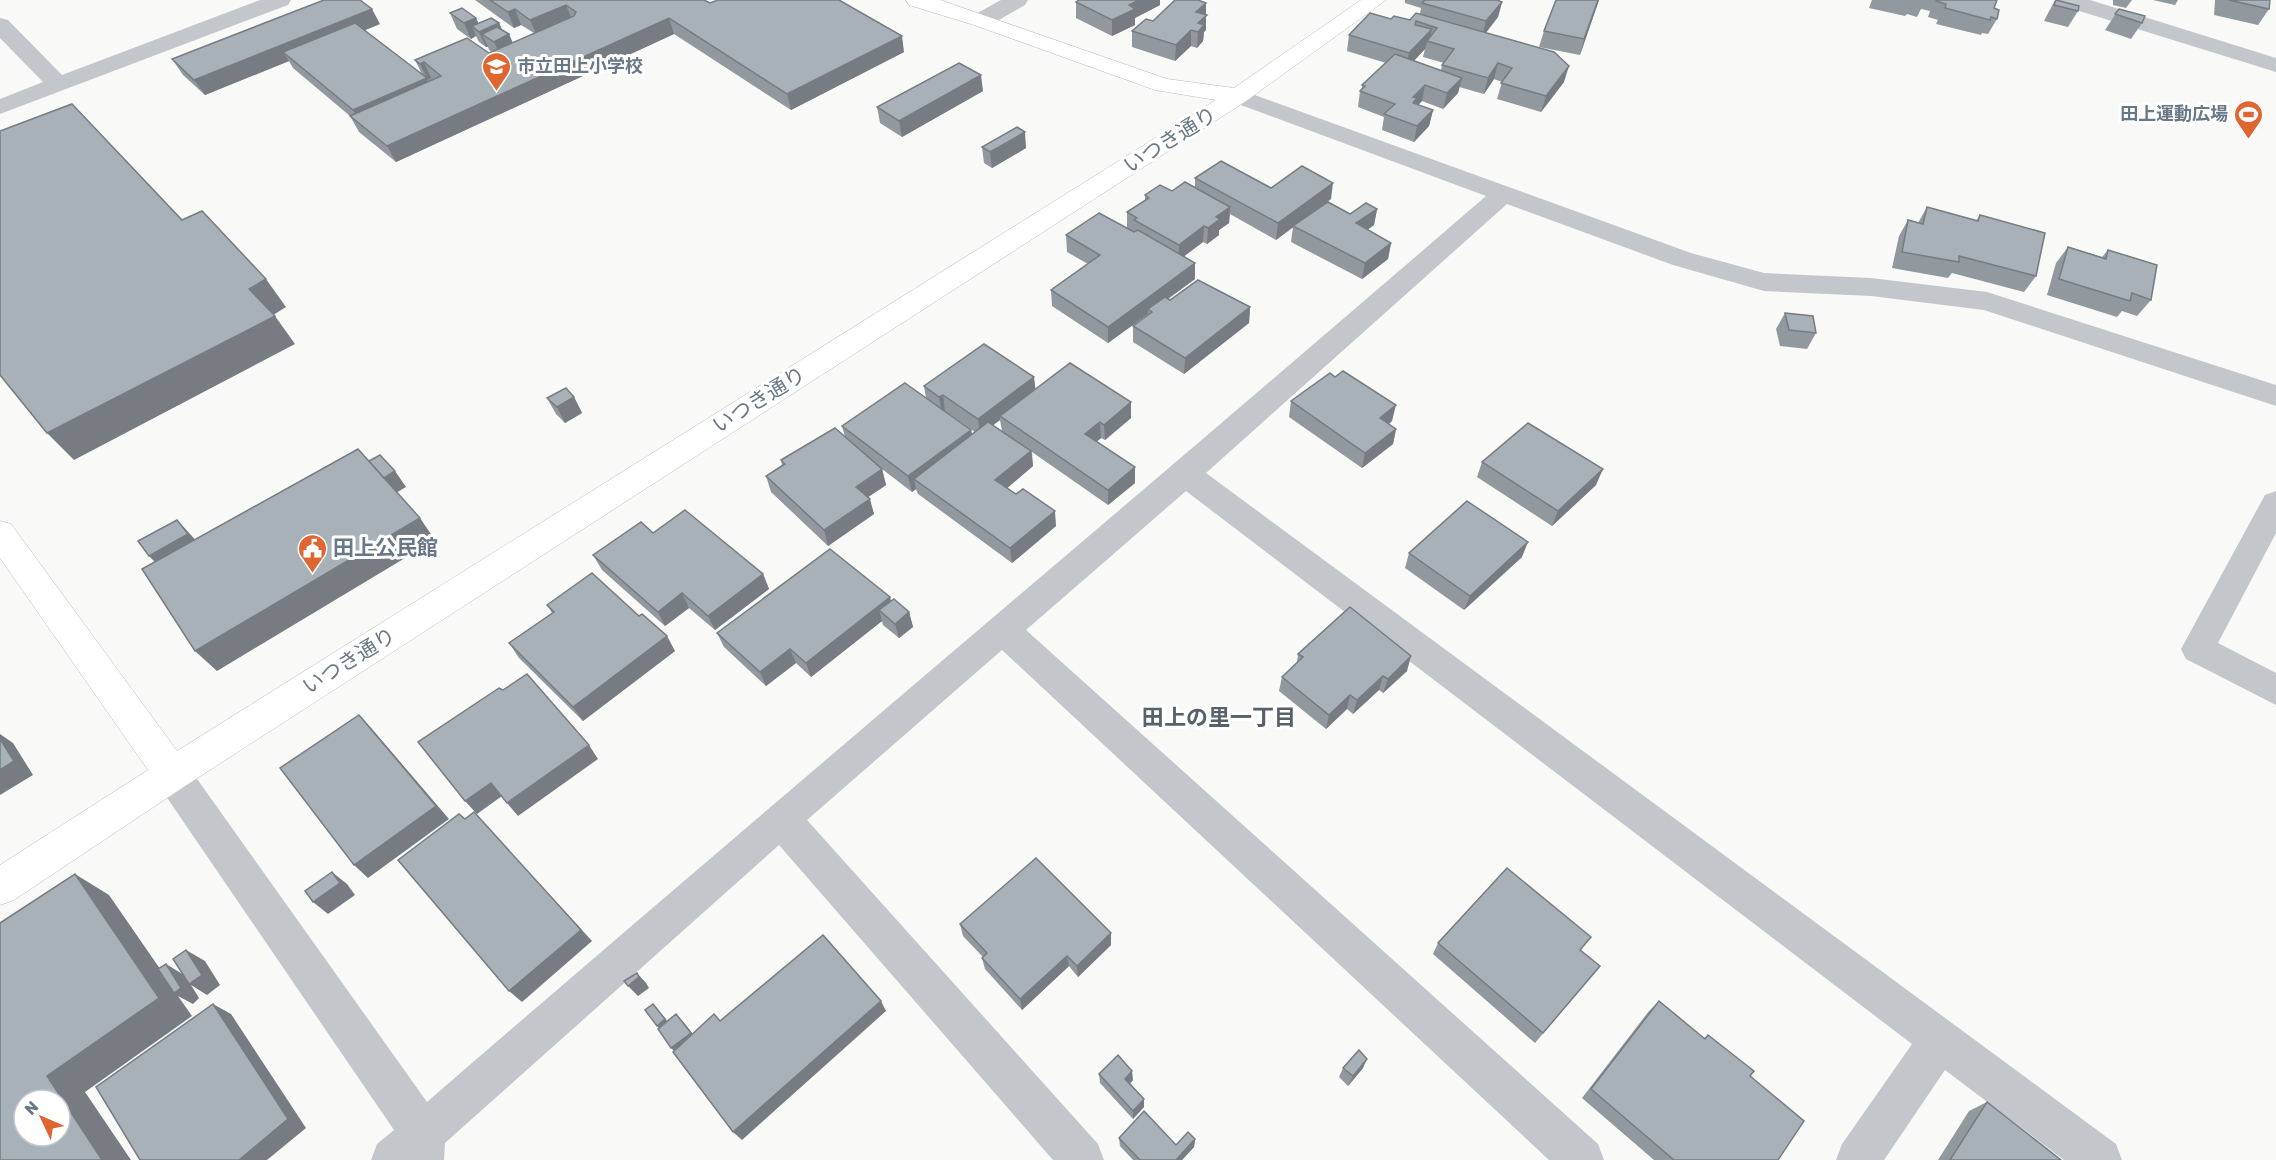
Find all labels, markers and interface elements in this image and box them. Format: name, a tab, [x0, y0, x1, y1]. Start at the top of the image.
school or university icon: 市立田上小学校	[480, 50, 512, 92]
place label: 市立田上小学校	[517, 55, 643, 77]
sports icon: 田上運動広場	[2233, 98, 2265, 140]
street label: いつき通り	[1119, 101, 1221, 178]
place label: 田上運動広場	[2120, 103, 2228, 125]
street label: いつき通り	[708, 361, 810, 438]
public building icon: 田上公民館	[296, 532, 328, 574]
place label: 田上公民館	[333, 535, 438, 560]
street label: いつき通り	[298, 622, 400, 699]
district label: 田上の里一丁目	[1142, 704, 1296, 731]
north arrow	[12, 1088, 72, 1148]
text: N	[21, 1097, 42, 1119]

